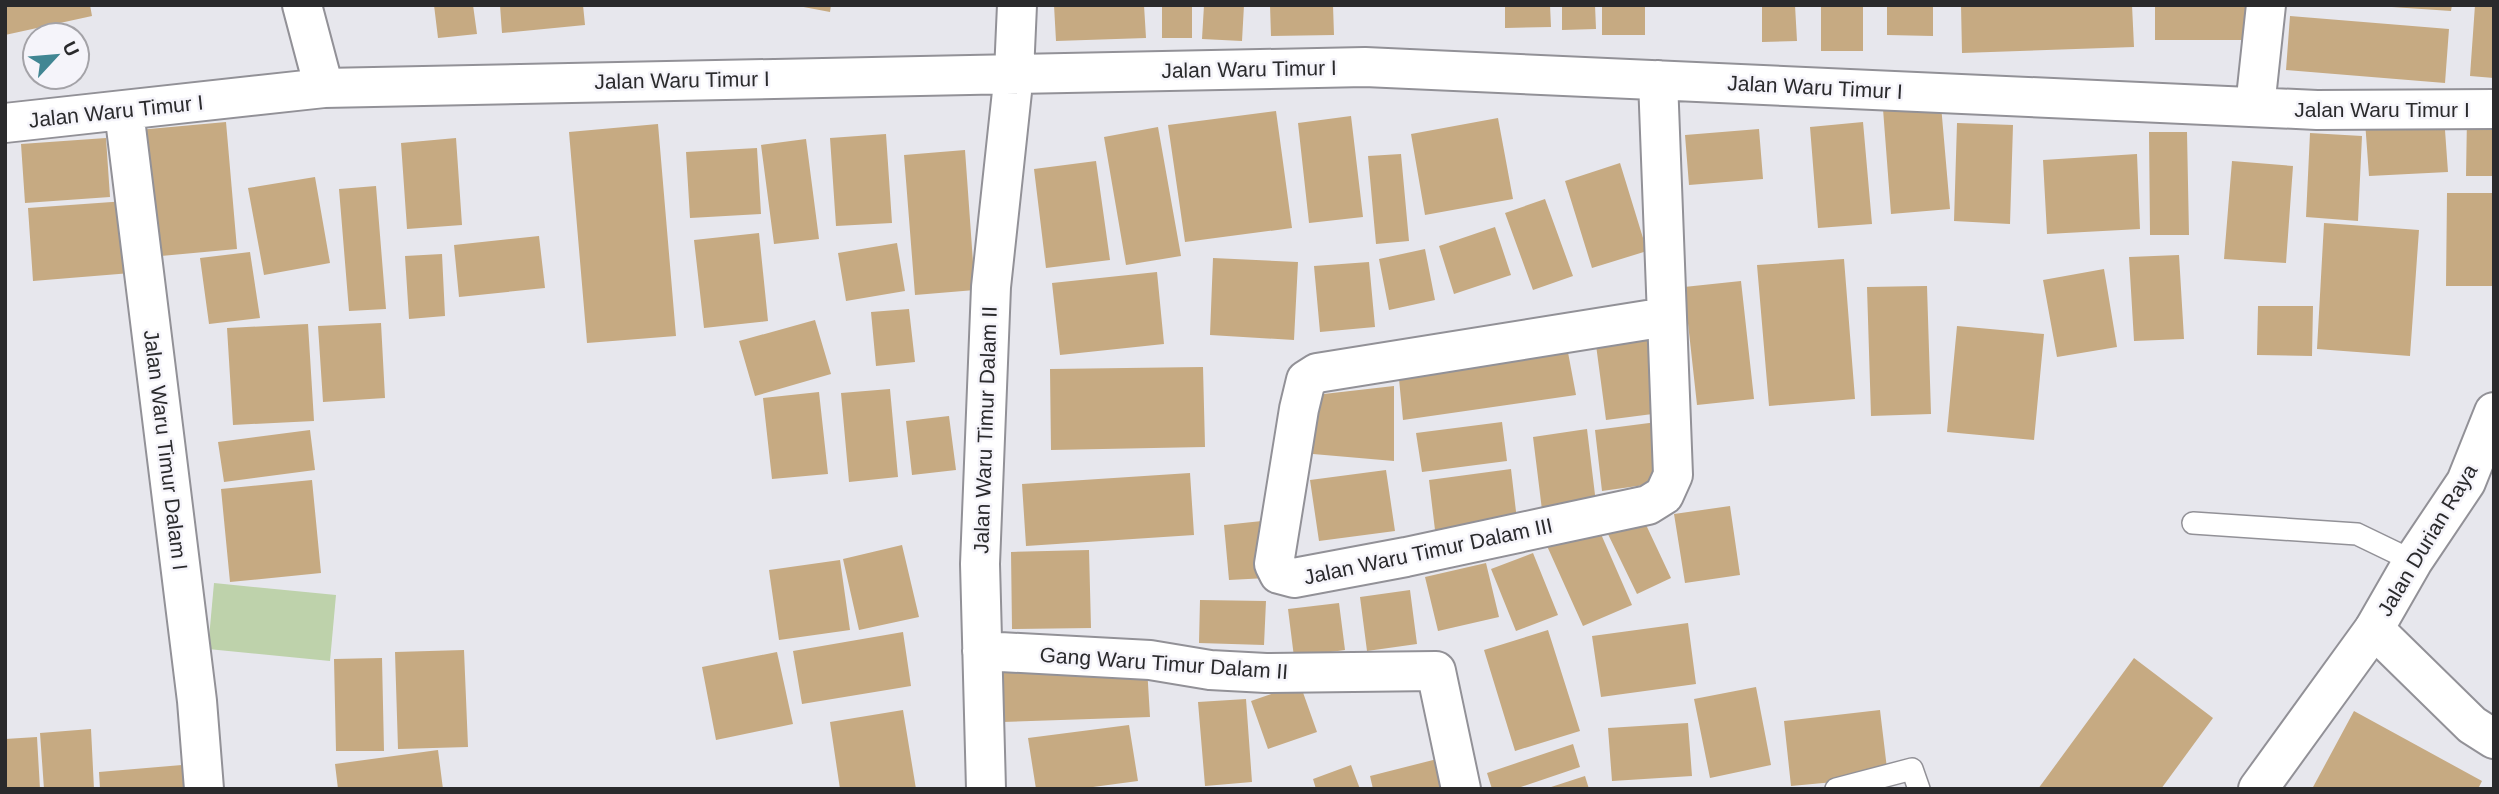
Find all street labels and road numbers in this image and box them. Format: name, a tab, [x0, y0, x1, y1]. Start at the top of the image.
street label: Jalan Waru Timur I	[1161, 56, 1337, 82]
street label: Jalan Waru Timur I	[594, 67, 770, 93]
street label: Jalan Waru Timur I	[1727, 71, 1903, 103]
street label: Jalan Waru Timur I	[28, 90, 204, 132]
street label: Jalan Waru Timur I	[2294, 98, 2470, 121]
street label: Jalan Waru Timur Dalam II	[969, 306, 1001, 554]
street label: Jalan Waru Timur Dalam I	[140, 329, 192, 571]
street label: Jalan Durian Raya	[2373, 460, 2482, 620]
street label: Jalan Waru Timur Dalam III	[1302, 513, 1554, 589]
street label: Gang Waru Timur Dalam II	[1039, 643, 1289, 683]

